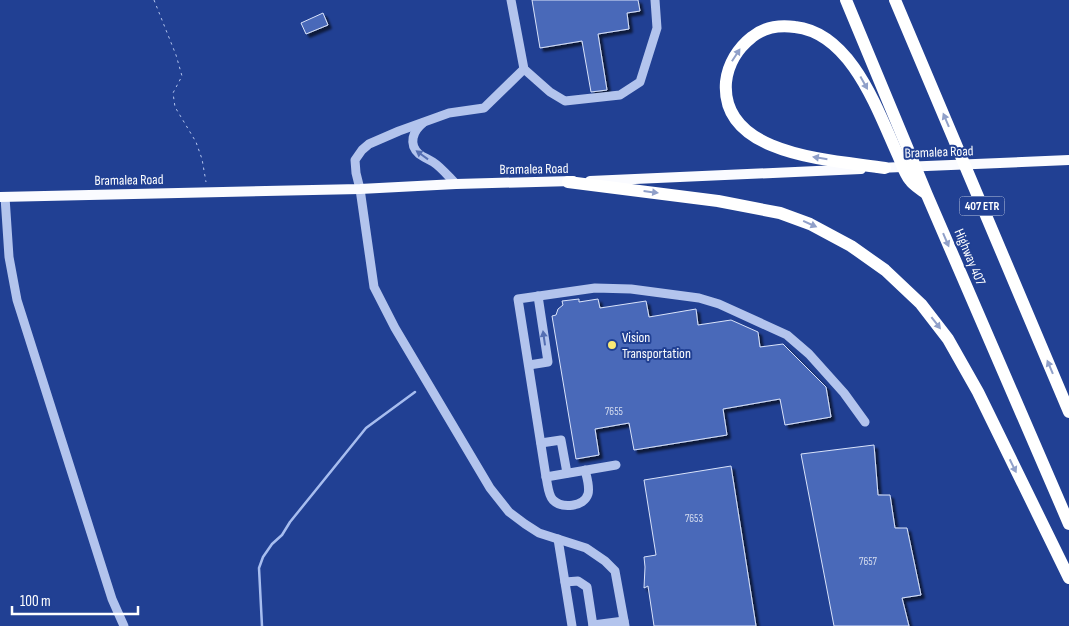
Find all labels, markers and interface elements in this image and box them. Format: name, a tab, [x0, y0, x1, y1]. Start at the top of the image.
one-way arrow	[731, 49, 741, 62]
one-way arrow	[859, 77, 868, 90]
one-way arrow	[941, 113, 949, 127]
street label: Bramalea Road	[904, 142, 974, 162]
one-way arrow	[415, 150, 429, 160]
one-way arrow	[811, 153, 827, 161]
street label: Bramalea Road	[499, 160, 569, 178]
street label: Bramalea Road	[94, 171, 164, 189]
one-way arrow	[643, 188, 659, 196]
road number: 407 ETR	[960, 197, 1004, 216]
one-way arrow	[803, 221, 817, 229]
street label: Highway 407	[951, 226, 990, 288]
one-way arrow	[943, 233, 951, 247]
one-way arrow	[931, 317, 941, 330]
place label: Vision Transportation	[622, 329, 691, 362]
one-way arrow	[540, 330, 548, 346]
marker: Vision Transportation	[606, 339, 618, 351]
one-way arrow	[1046, 359, 1054, 374]
house number: 7655	[605, 405, 623, 418]
one-way arrow	[1010, 459, 1018, 473]
house number: 7653	[685, 512, 704, 525]
house number: 7657	[859, 555, 878, 568]
scale bar	[12, 584, 139, 616]
text: 100 m	[20, 592, 51, 611]

